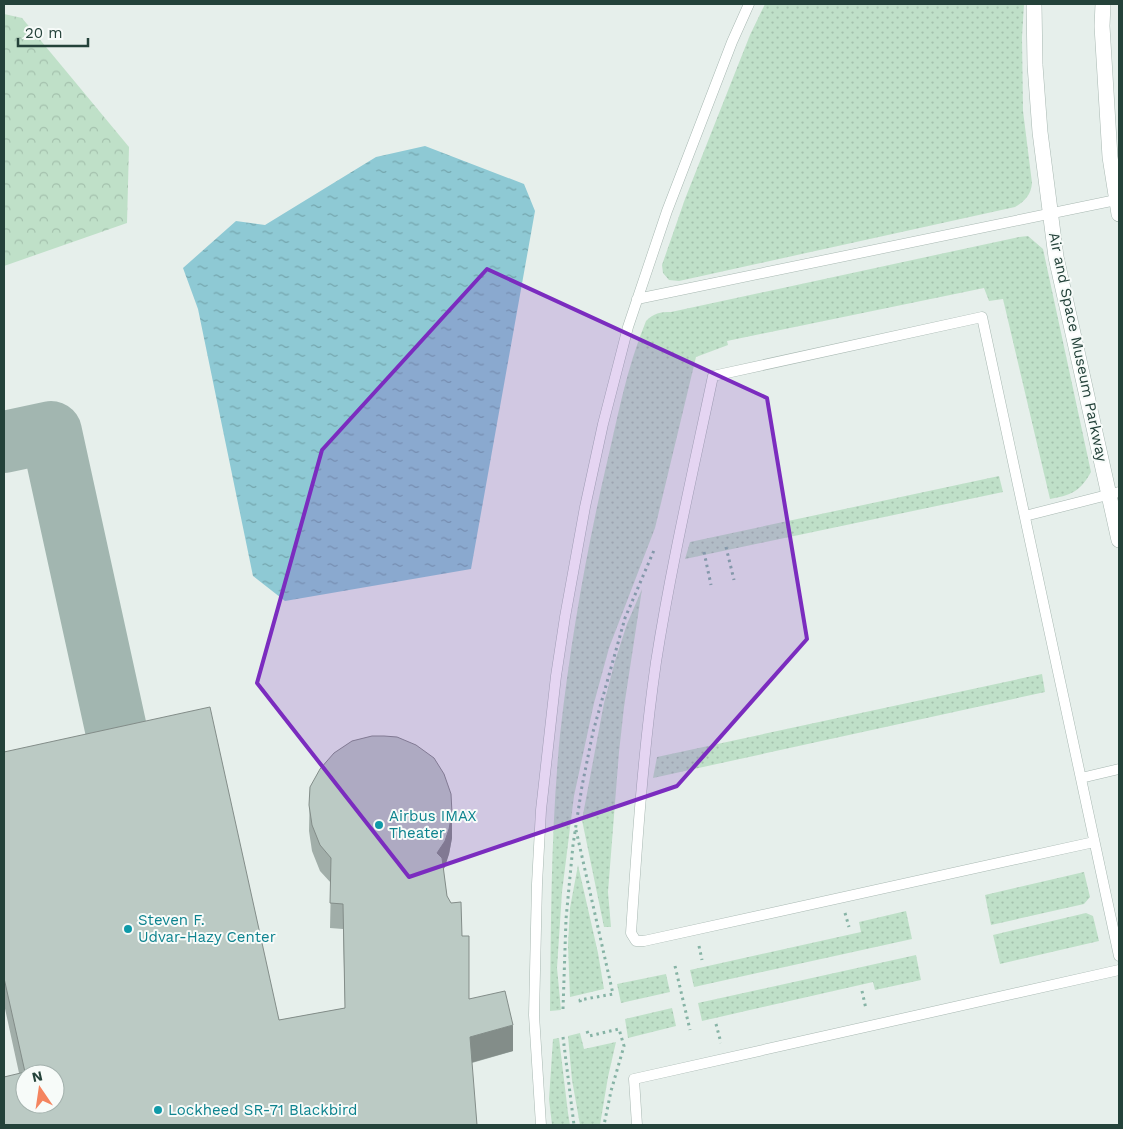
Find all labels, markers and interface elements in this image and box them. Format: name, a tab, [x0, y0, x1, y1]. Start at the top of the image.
scale bar	[18, 15, 88, 47]
text: 20 m	[25, 24, 63, 42]
street label: Air and Space Museum Parkway	[1045, 231, 1111, 464]
place label: Airbus IMAX Theater	[389, 807, 477, 842]
marker: Airbus IMAX Theater	[373, 819, 385, 831]
place label: Steven F. Udvar-Hazy Center	[138, 911, 276, 946]
marker: Steven F. Udvar-Hazy Center	[122, 923, 134, 935]
north arrow	[15, 1064, 65, 1114]
text: N	[30, 1067, 44, 1085]
place label: Lockheed SR-71 Blackbird	[168, 1101, 357, 1119]
marker: Lockheed SR-71 Blackbird	[152, 1104, 164, 1116]

